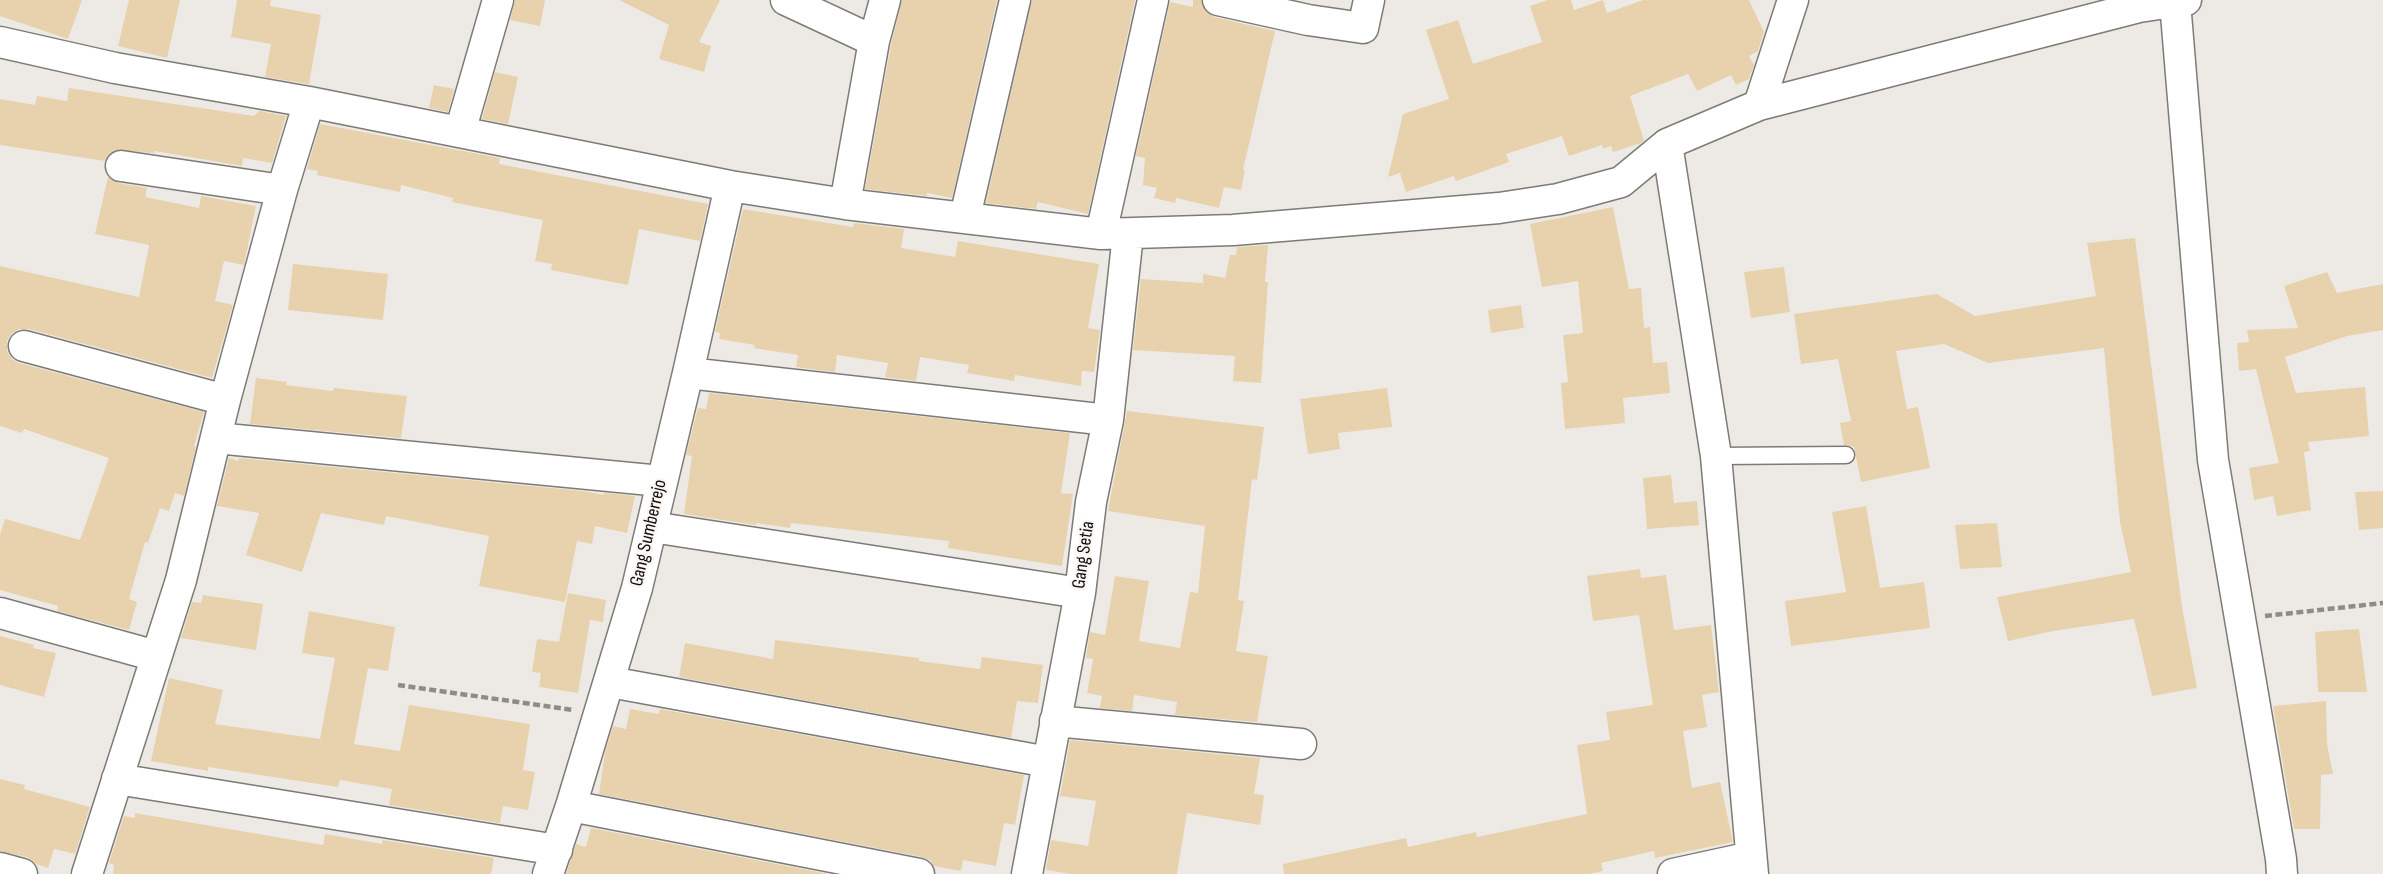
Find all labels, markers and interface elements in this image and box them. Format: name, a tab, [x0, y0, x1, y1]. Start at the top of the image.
street label: Gang Sumberrejo	[626, 477, 672, 589]
street label: Gang Setia	[1068, 520, 1100, 590]

